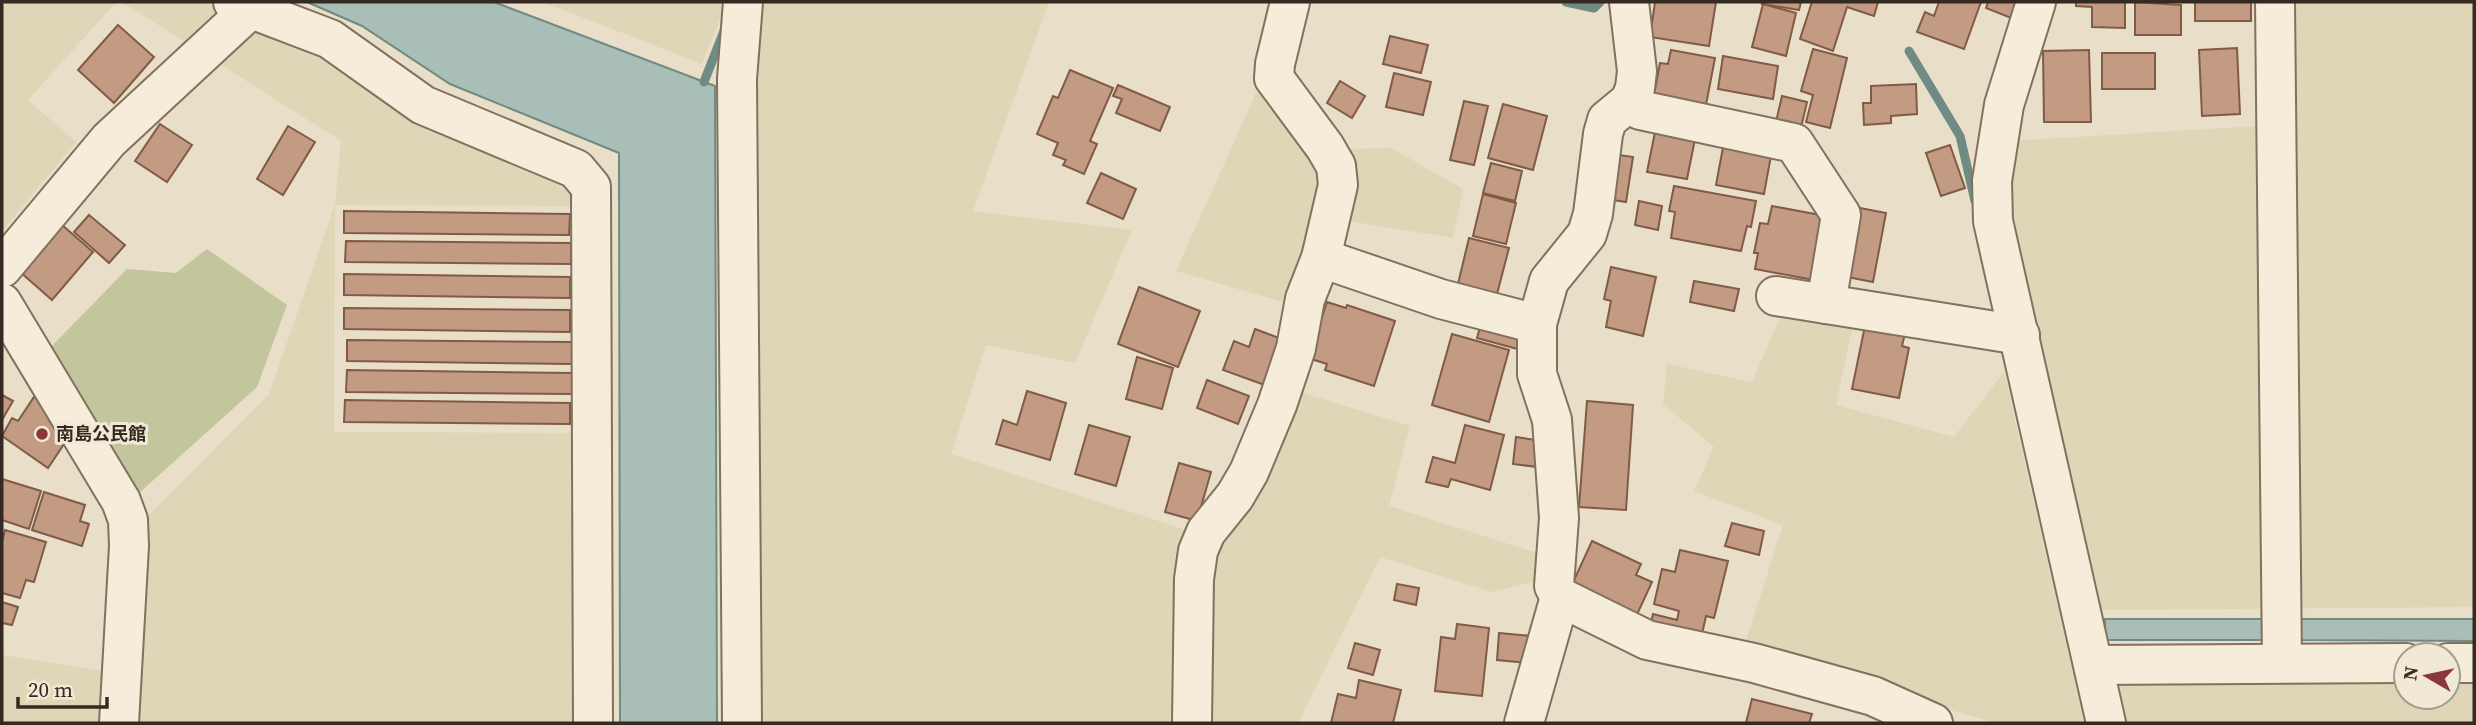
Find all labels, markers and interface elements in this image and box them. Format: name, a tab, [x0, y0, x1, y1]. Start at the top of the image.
place label: 南島公民館	[56, 421, 146, 446]
marker: 南島公民館	[34, 426, 50, 442]
north arrow	[2392, 641, 2462, 711]
text: N	[2396, 664, 2424, 682]
scale bar	[18, 666, 107, 710]
text: 20 m	[28, 675, 73, 704]

